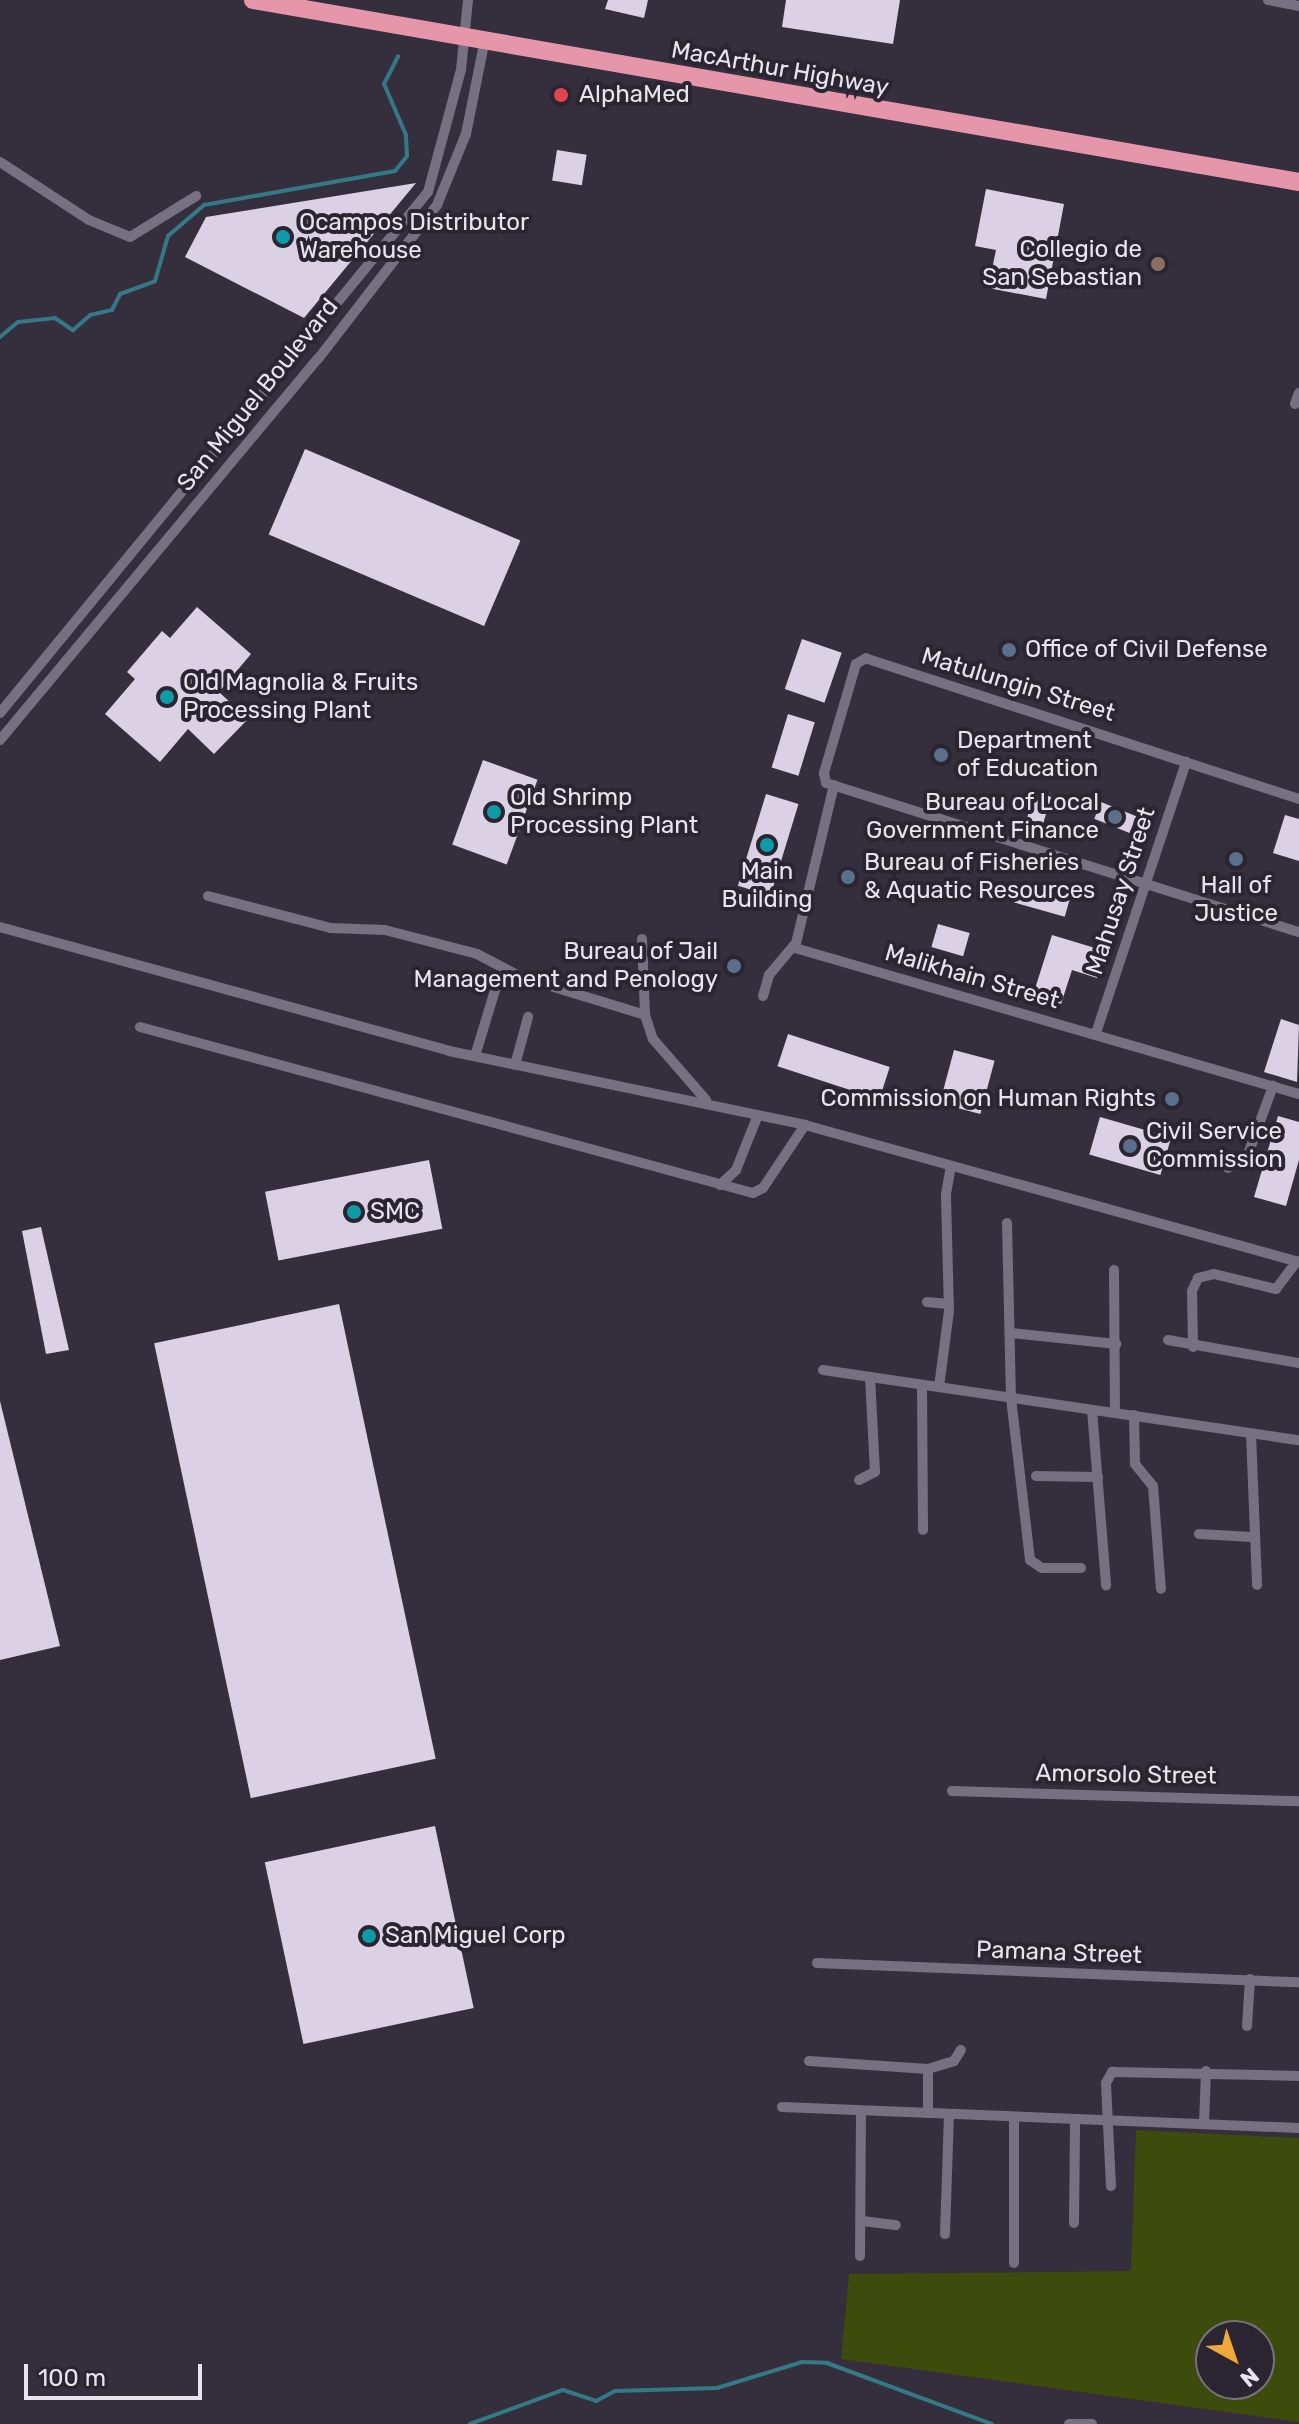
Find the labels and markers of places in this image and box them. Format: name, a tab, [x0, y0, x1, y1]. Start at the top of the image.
place label: AlphaMed	[579, 81, 690, 109]
marker: AlphaMed	[550, 84, 572, 106]
place label: Ocampos Distributor Warehouse	[299, 209, 529, 265]
marker: Ocampos Distributor Warehouse	[274, 228, 292, 246]
place label: Collegio de San Sebastian	[982, 236, 1142, 292]
marker: Collegio de San Sebastian	[1149, 255, 1167, 273]
place label: Office of Civil Defense	[1025, 636, 1268, 664]
marker: Office of Civil Defense	[1000, 641, 1018, 659]
place label: Old Magnolia & Fruits Processing Plant	[183, 669, 418, 725]
marker: Old Magnolia & Fruits Processing Plant	[158, 688, 176, 706]
place label: Department of Education	[957, 727, 1099, 783]
marker: Department of Education	[932, 746, 950, 764]
place label: Old Shrimp Processing Plant	[510, 784, 698, 840]
place label: Bureau of Local Government Finance	[866, 789, 1099, 845]
marker: Old Shrimp Processing Plant	[485, 803, 503, 821]
marker: Bureau of Local Government Finance	[1106, 808, 1124, 826]
marker: Main Building	[758, 836, 776, 854]
place label: Bureau of Fisheries & Aquatic Resources	[864, 849, 1096, 905]
marker: Hall of Justice	[1227, 850, 1245, 868]
place label: Main Building	[721, 858, 813, 914]
marker: Bureau of Fisheries & Aquatic Resources	[839, 868, 857, 886]
place label: Hall of Justice	[1194, 872, 1278, 928]
place label: Bureau of Jail Management and Penology	[414, 938, 718, 994]
marker: Bureau of Jail Management and Penology	[725, 957, 743, 975]
place label: Commission on Human Rights	[821, 1085, 1156, 1113]
marker: Commission on Human Rights	[1163, 1090, 1181, 1108]
place label: Civil Service Commission	[1146, 1118, 1283, 1174]
marker: Civil Service Commission	[1121, 1137, 1139, 1155]
place label: SMC	[370, 1198, 420, 1226]
marker: SMC	[345, 1203, 363, 1221]
place label: San Miguel Corp	[385, 1922, 566, 1950]
marker: San Miguel Corp	[360, 1927, 378, 1945]

